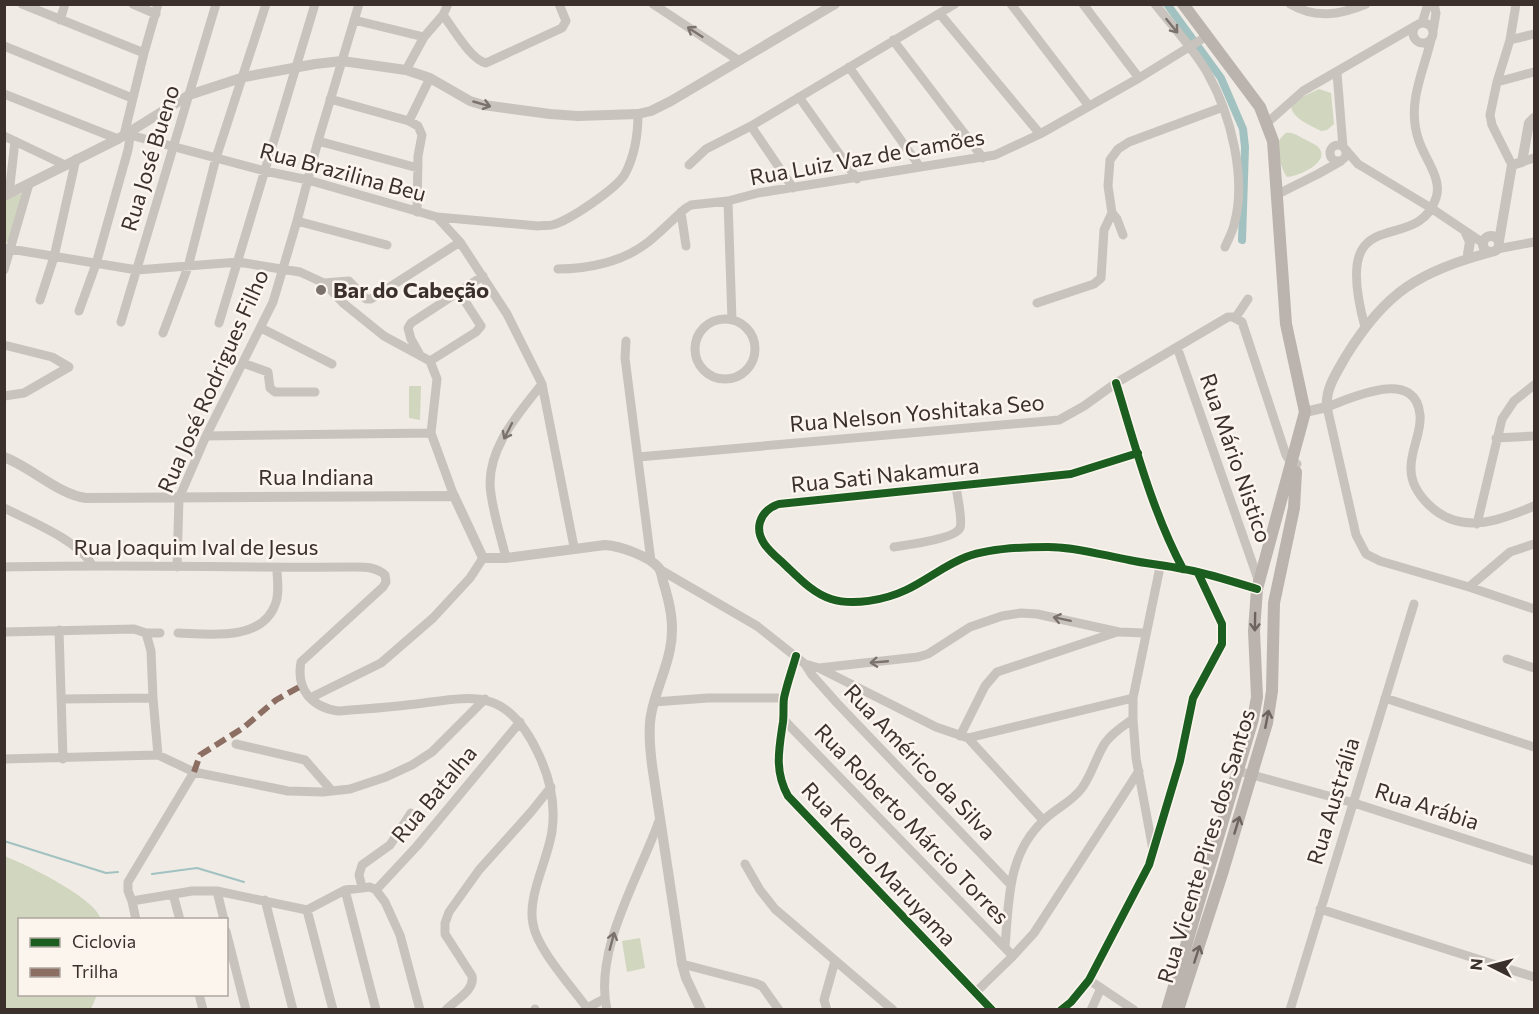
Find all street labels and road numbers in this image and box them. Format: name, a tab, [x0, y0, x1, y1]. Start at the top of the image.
street label: Rua José Bueno	[114, 81, 185, 234]
street label: Rua Luiz Vaz de Camões	[747, 123, 986, 190]
street label: Rua Brazilina Beu	[257, 136, 429, 207]
street label: Rua José Rodrigues Filho	[151, 265, 274, 497]
street label: Rua Mário Nistico	[1195, 369, 1278, 546]
street label: Rua Nelson Yoshitaka Seo	[788, 388, 1045, 437]
street label: Rua Sati Nakamura	[790, 451, 980, 498]
street label: Rua Indiana	[258, 463, 374, 490]
street label: Rua Joaquim Ival de Jesus	[73, 533, 319, 560]
street label: Rua Américo da Silva	[839, 678, 1002, 845]
street label: Rua Vicente Pires dos Santos	[1151, 705, 1260, 986]
street label: Rua Roberto Márcio Torres	[809, 718, 1015, 930]
street label: Rua Austrália	[1300, 734, 1365, 868]
street label: Rua Batalha	[385, 740, 482, 848]
street label: Rua Kaoro Maruyama	[796, 776, 962, 951]
street label: Rua Arábia	[1372, 776, 1483, 835]

